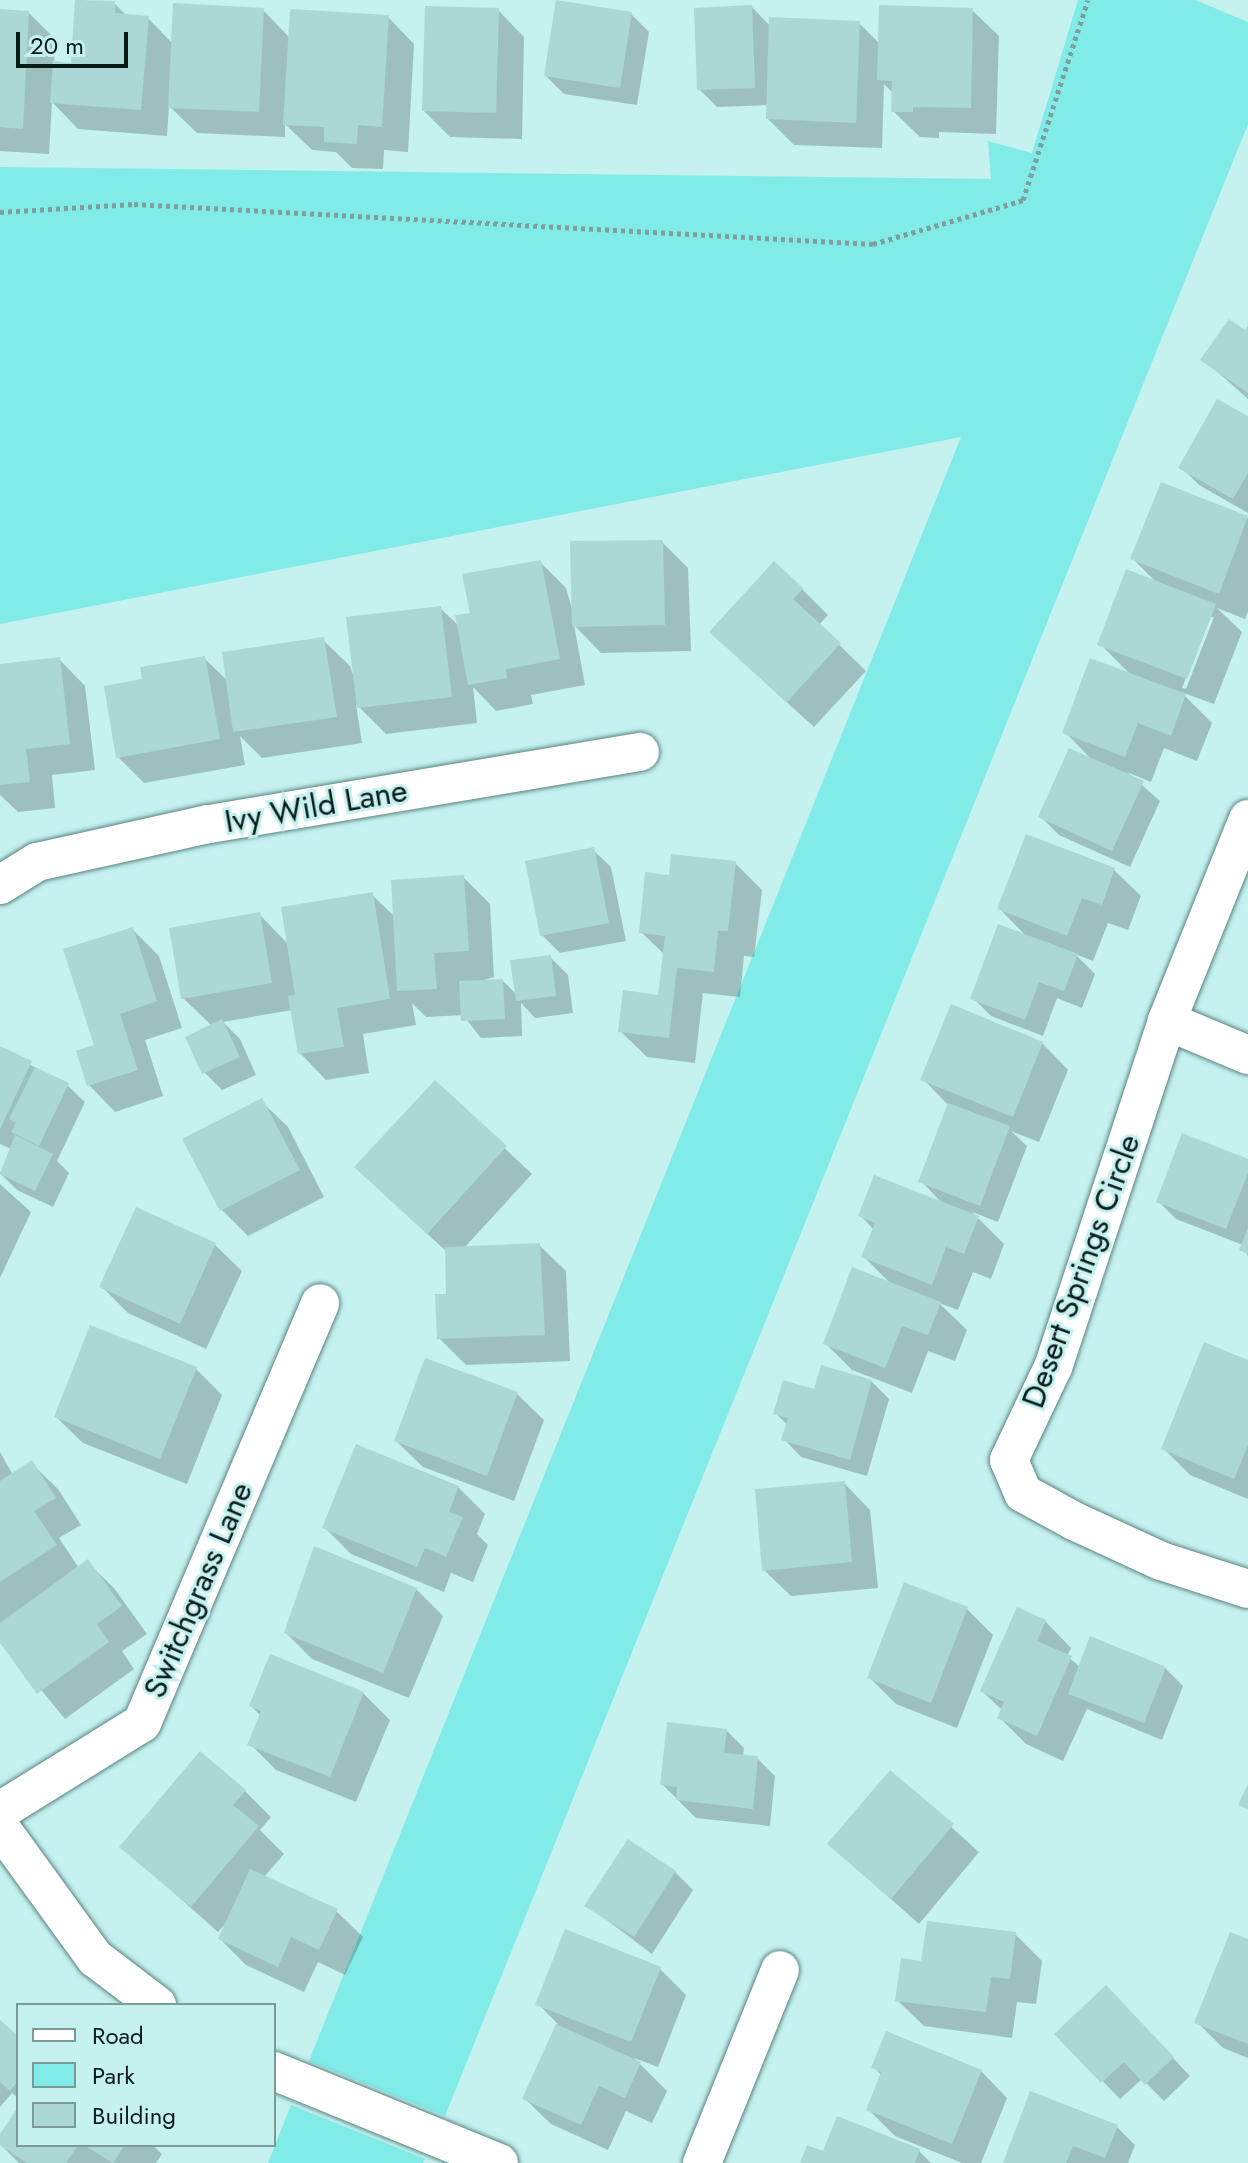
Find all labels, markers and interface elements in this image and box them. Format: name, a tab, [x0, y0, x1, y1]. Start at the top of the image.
scale bar	[20, 16, 132, 66]
text: 20 m	[30, 28, 84, 63]
street label: Ivy Wild Lane	[222, 771, 410, 841]
street label: Desert Springs Circle	[1014, 1129, 1148, 1413]
street label: Switchgrass Lane	[135, 1476, 261, 1704]
legend	[16, 2003, 276, 2147]
text: Road	[92, 2018, 144, 2053]
text: Park	[92, 2058, 135, 2093]
text: Building	[92, 2098, 176, 2133]

